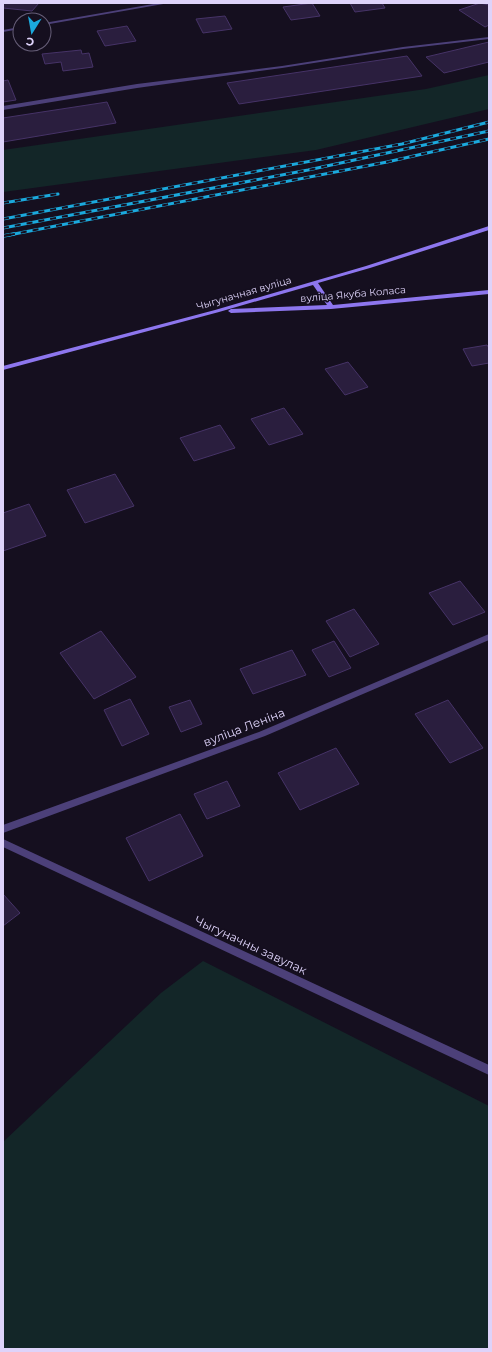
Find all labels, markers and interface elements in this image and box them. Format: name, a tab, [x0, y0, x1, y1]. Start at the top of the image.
north arrow	[12, 12, 52, 52]
text: С	[25, 34, 35, 49]
street label: Чыгуначная вуліца	[195, 273, 293, 313]
street label: вуліца Якуба Коласа	[300, 283, 406, 305]
street label: вуліца Леніна	[201, 705, 287, 749]
street label: Чыгуначны завулак	[193, 912, 309, 978]

